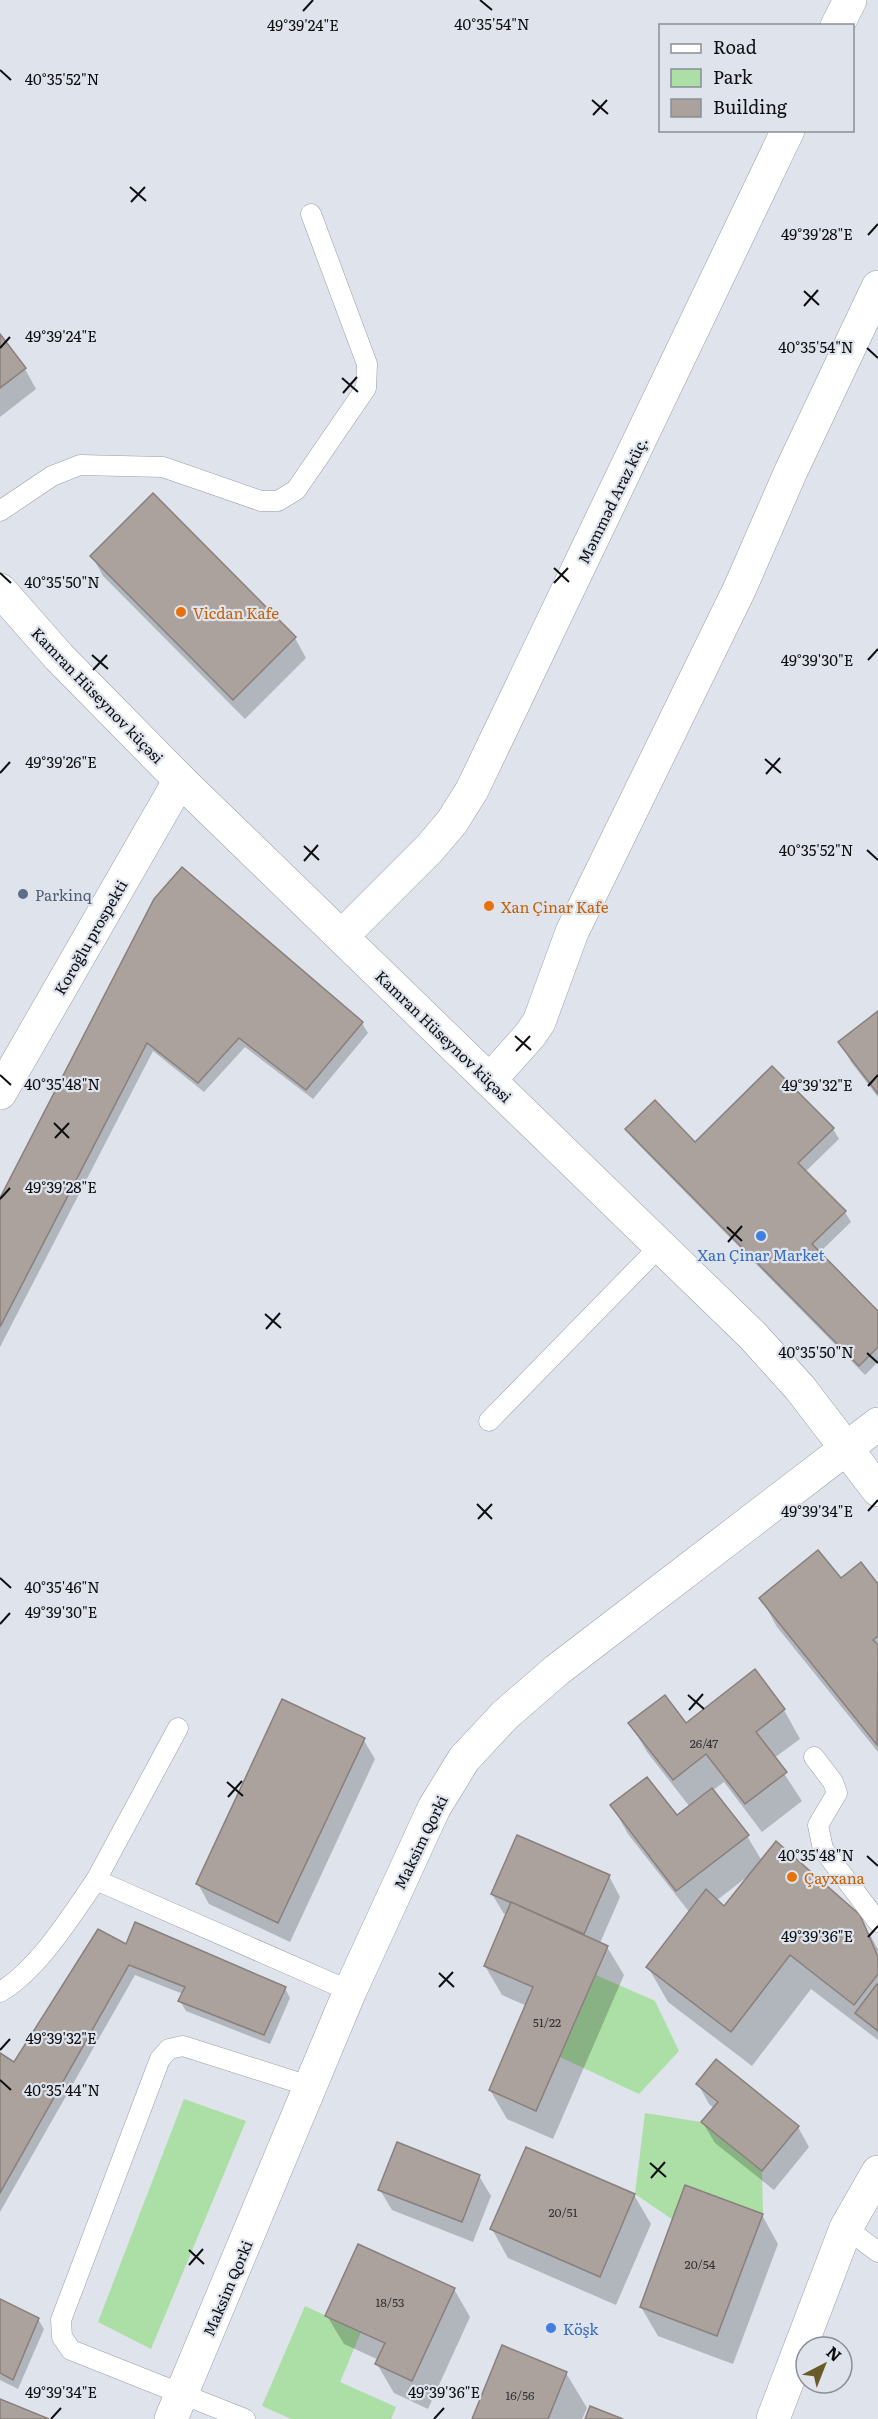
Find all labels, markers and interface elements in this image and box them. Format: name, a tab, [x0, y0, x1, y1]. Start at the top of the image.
text: 40°35'54"N	[454, 12, 530, 35]
text: 49°39'24"E	[267, 13, 339, 36]
legend	[659, 24, 854, 132]
text: Road	[713, 33, 757, 60]
text: Park	[713, 63, 754, 90]
text: 40°35'52"N	[25, 67, 99, 90]
text: Building	[713, 93, 788, 120]
text: 49°39'28"E	[781, 222, 853, 245]
text: 49°39'24"E	[25, 324, 97, 347]
text: 40°35'54"N	[778, 335, 854, 358]
street label: Məmməd Araz küç.	[571, 433, 653, 567]
text: 40°35'50"N	[24, 570, 100, 593]
place label: Vicdan Kafe	[193, 601, 279, 624]
marker: Vicdan Kafe	[174, 605, 188, 619]
street label: Kamran Hüseynov küçəsi	[27, 622, 169, 768]
text: 49°39'30"E	[781, 648, 853, 671]
text: 49°39'26"E	[25, 750, 97, 773]
text: 40°35'52"N	[779, 838, 853, 861]
street label: Koroğlu prospekti	[48, 875, 132, 999]
place label: Parkinq	[35, 883, 92, 906]
marker: Parkinq	[16, 887, 30, 901]
place label: Xan Çinar Kafe	[501, 895, 609, 918]
marker: Xan Çinar Kafe	[482, 899, 496, 913]
street label: Kamran Hüseynov küçəsi	[371, 965, 517, 1107]
text: 40°35'48"N	[24, 1072, 100, 1095]
text: 49°39'32"E	[781, 1073, 853, 1096]
text: 49°39'28"E	[25, 1175, 97, 1198]
marker: Xan Çinar Market	[754, 1229, 768, 1243]
place label: Xan Çinar Market	[698, 1243, 825, 1266]
text: 40°35'50"N	[778, 1340, 854, 1363]
text: 49°39'34"E	[781, 1499, 853, 1522]
text: 40°35'46"N	[24, 1575, 100, 1598]
text: 49°39'30"E	[25, 1600, 97, 1623]
house number: 26/47	[690, 1734, 718, 1752]
street label: Maksim Qorki	[387, 1791, 453, 1893]
text: 40°35'48"N	[778, 1843, 854, 1866]
place label: Çayxana	[804, 1866, 866, 1889]
marker: Çayxana	[785, 1870, 799, 1884]
text: 49°39'36"E	[781, 1924, 853, 1947]
house number: 51/22	[533, 2013, 561, 2031]
text: 49°39'32"E	[25, 2026, 97, 2049]
text: 40°35'44"N	[24, 2078, 100, 2101]
house number: 20/51	[548, 2203, 578, 2221]
street label: Maksim Qorki	[196, 2236, 258, 2340]
house number: 20/54	[685, 2255, 716, 2273]
house number: 18/53	[375, 2293, 405, 2311]
place label: Köşk	[563, 2317, 599, 2340]
marker: Köşk	[544, 2321, 558, 2335]
north arrow	[794, 2335, 854, 2395]
text: N	[822, 2340, 848, 2367]
text: 49°39'34"E	[25, 2380, 97, 2403]
text: 49°39'36"E	[408, 2380, 480, 2403]
house number: 16/56	[505, 2386, 535, 2404]

